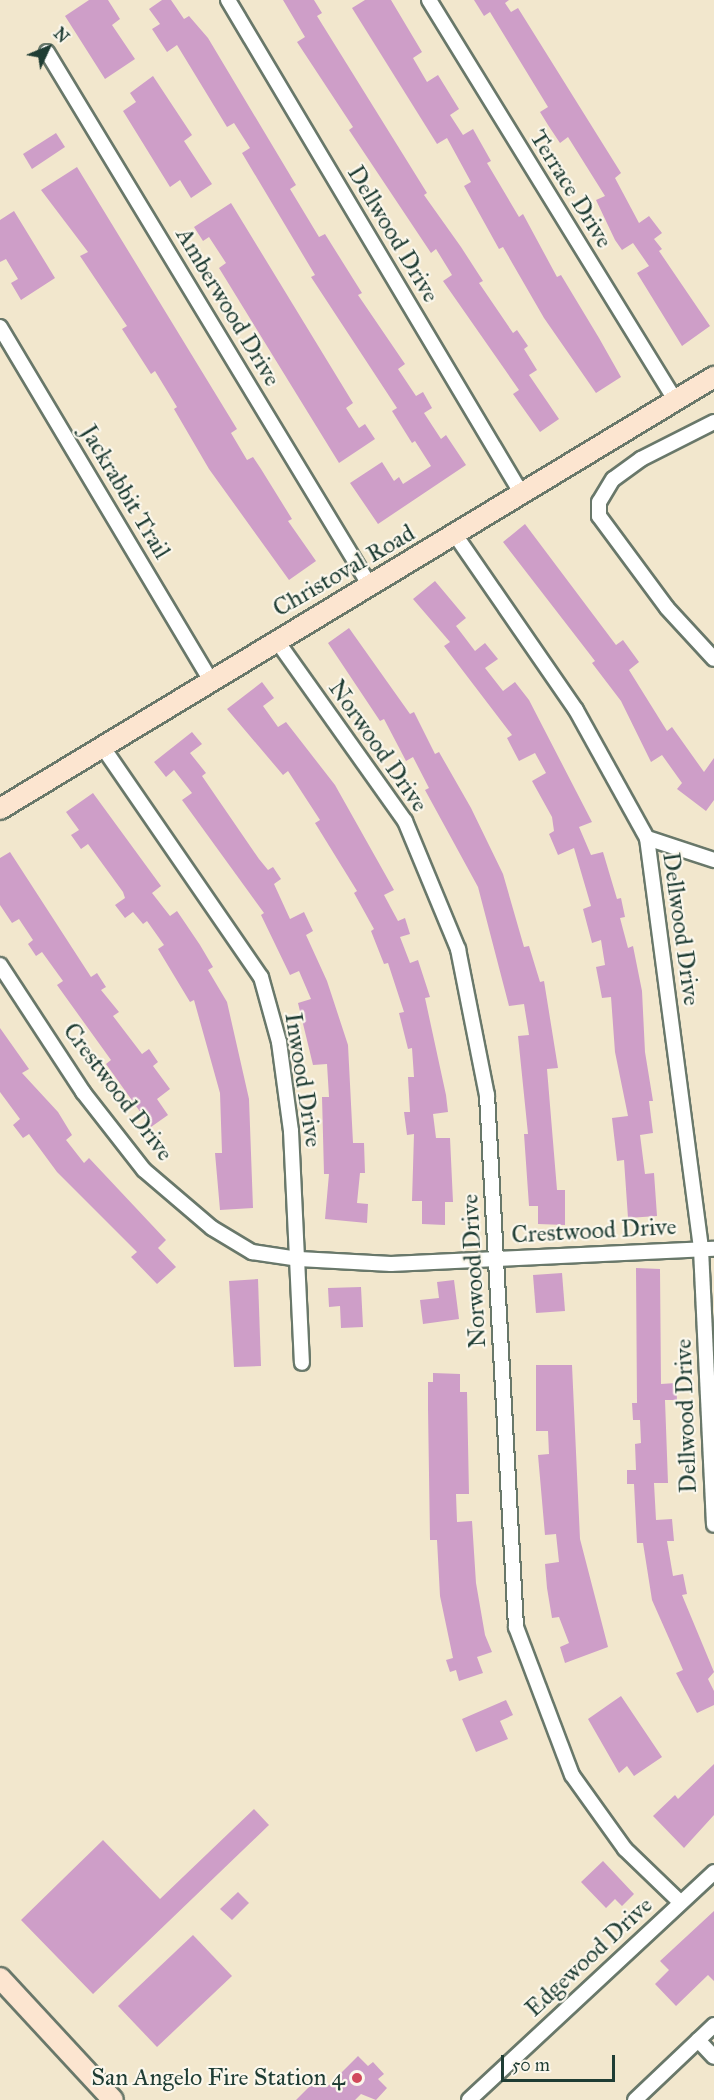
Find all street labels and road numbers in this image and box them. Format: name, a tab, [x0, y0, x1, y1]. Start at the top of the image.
street label: Terrace Drive	[523, 125, 619, 253]
street label: Dellwood Drive	[341, 160, 445, 308]
street label: Amberwood Drive	[169, 223, 287, 391]
street label: Jackrabbit Trail	[74, 420, 176, 564]
street label: Christoval Road	[268, 519, 420, 623]
street label: Norwood Drive	[322, 675, 434, 817]
street label: Dellwood Drive	[656, 850, 706, 1008]
street label: Inwood Drive	[278, 1011, 328, 1149]
street label: Crestwood Drive	[57, 1017, 179, 1167]
street label: Norwood Drive	[456, 1193, 492, 1349]
street label: Crestwood Drive	[511, 1212, 677, 1250]
street label: Dellwood Drive	[669, 1338, 703, 1494]
street label: Edgewood Drive	[519, 1891, 659, 2023]

